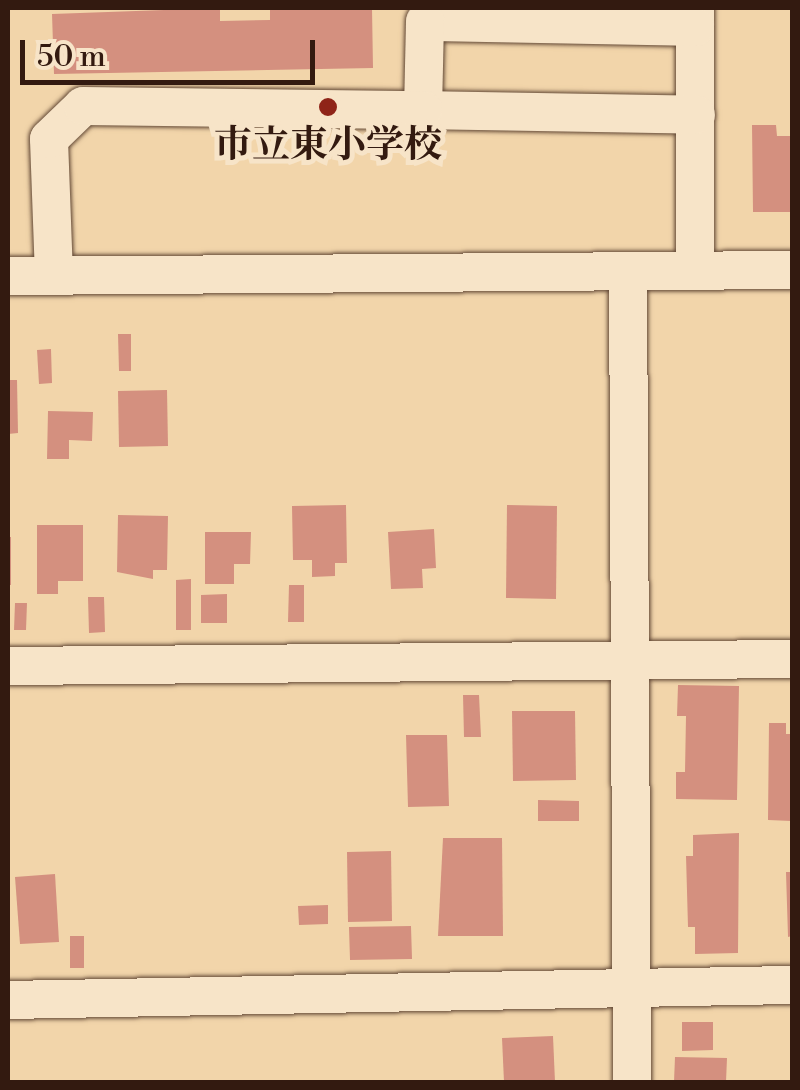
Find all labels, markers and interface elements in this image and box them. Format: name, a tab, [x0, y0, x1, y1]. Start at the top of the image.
scale bar	[25, 20, 320, 82]
text: 50 m	[37, 38, 106, 76]
marker: 市立東小学校	[317, 96, 339, 118]
place label: 市立東小学校	[214, 123, 442, 169]

